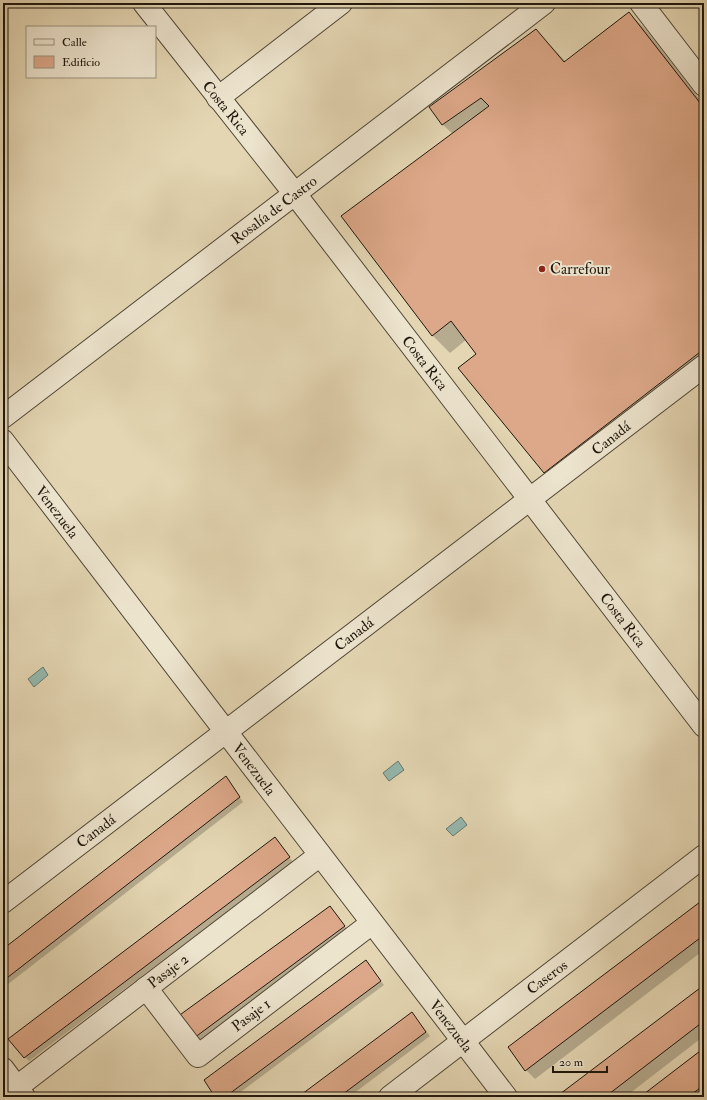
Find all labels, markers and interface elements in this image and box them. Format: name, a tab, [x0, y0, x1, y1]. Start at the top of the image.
legend	[26, 26, 156, 78]
text: Calle	[62, 35, 87, 50]
text: Edificio	[62, 55, 100, 70]
street label: Costa Rica	[198, 77, 254, 140]
street label: Rosalía de Castro	[227, 172, 321, 249]
place label: Carrefour	[550, 260, 610, 279]
marker: Carrefour	[537, 264, 547, 274]
street label: Costa Rica	[397, 332, 452, 395]
street label: Canadá	[588, 417, 635, 460]
street label: Venezuela	[31, 482, 83, 543]
street label: Costa Rica	[595, 589, 650, 652]
street label: Canadá	[331, 613, 378, 655]
street label: Venezuela	[228, 739, 280, 800]
street label: Canadá	[73, 810, 120, 852]
street label: Pasaje 2	[144, 950, 193, 993]
street label: Caseros	[523, 956, 572, 999]
street label: Pasaje 1	[228, 995, 275, 1036]
street label: Venezuela	[425, 996, 477, 1057]
scale bar	[553, 1048, 607, 1074]
text: 20 m	[559, 1055, 584, 1070]

